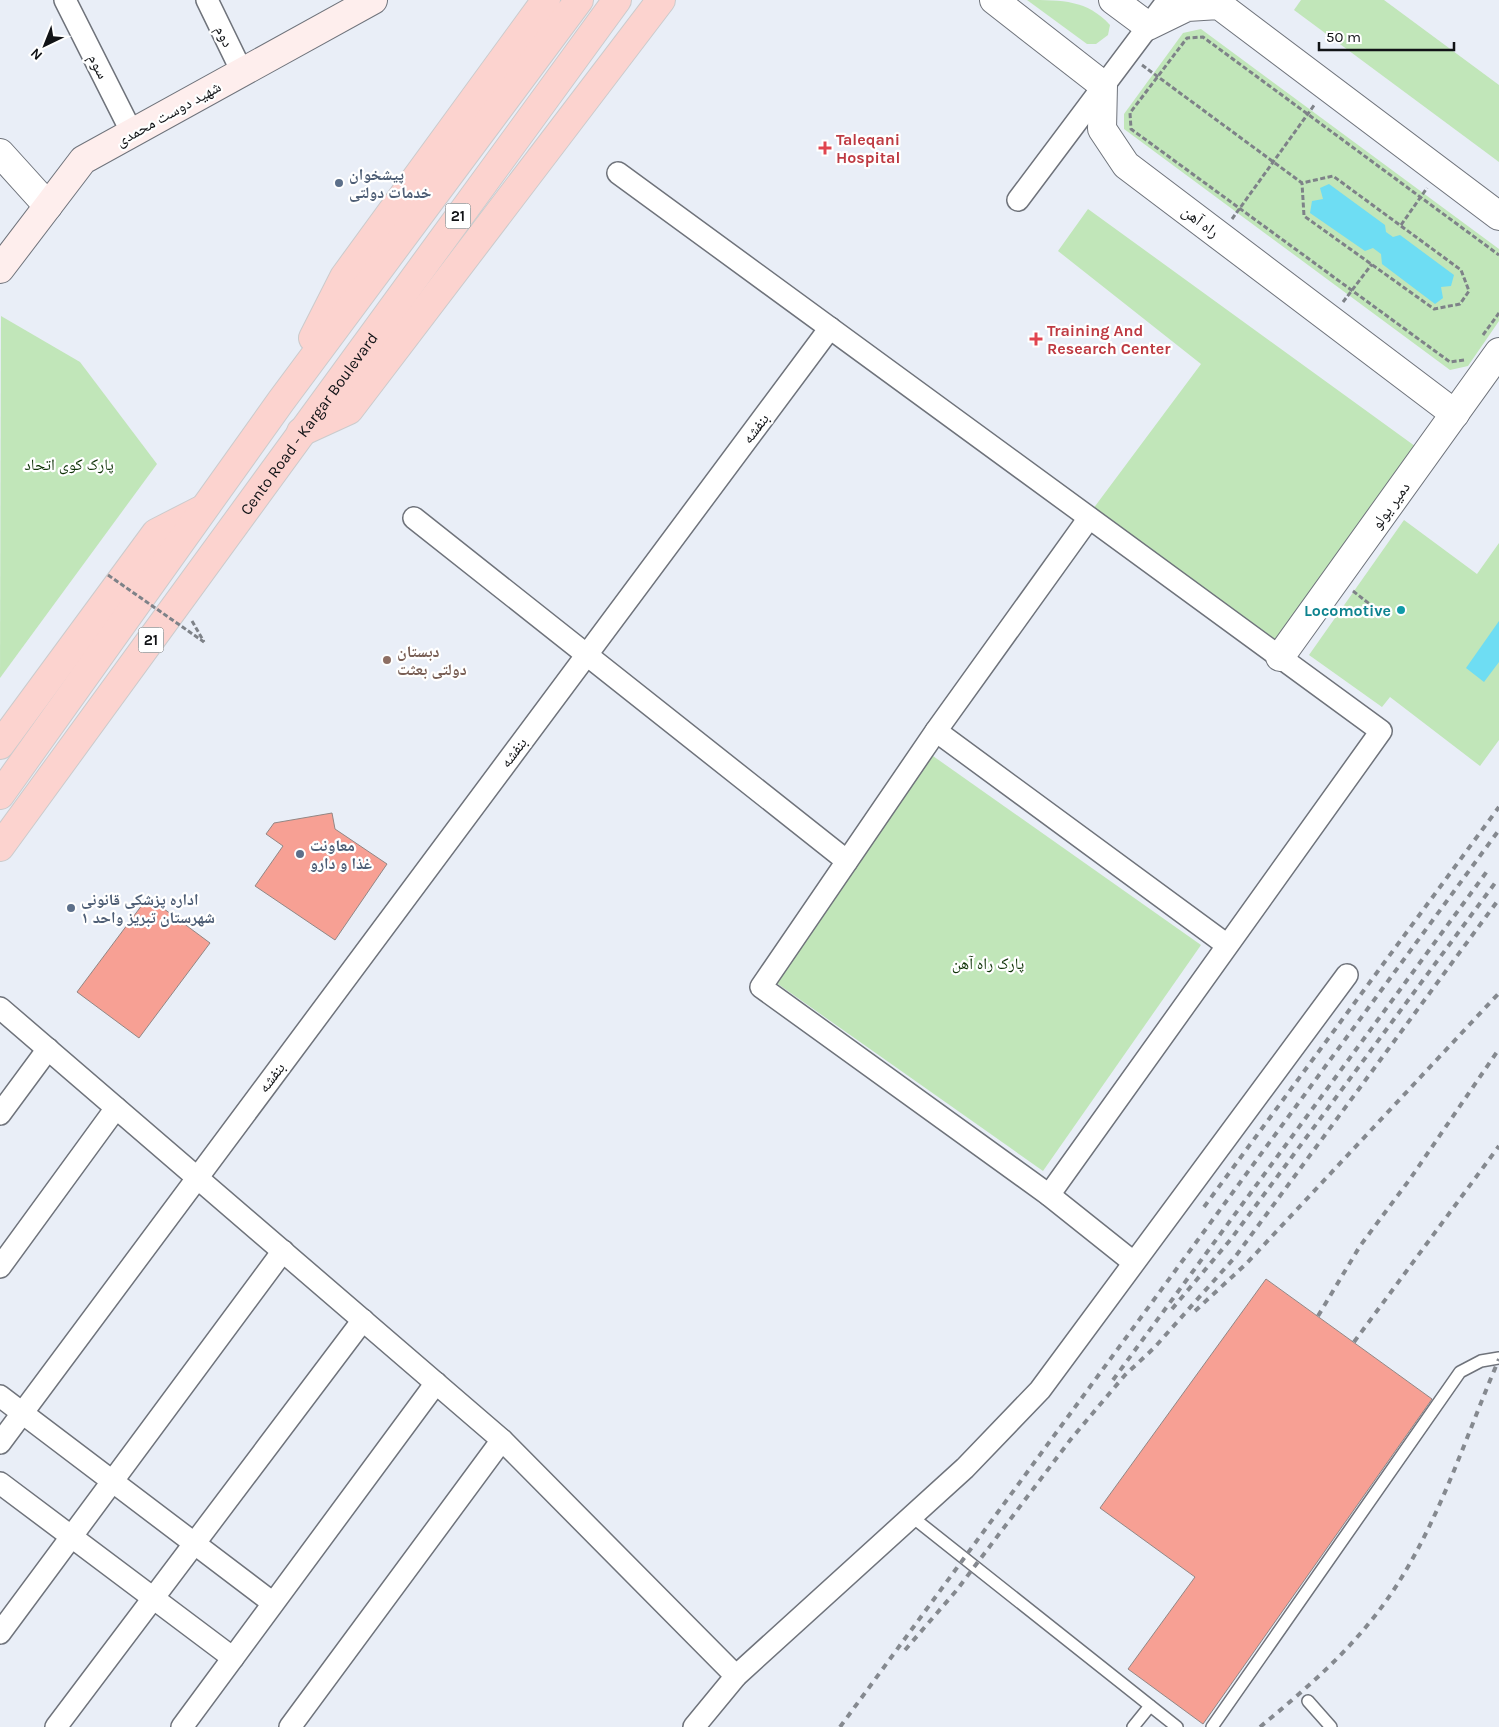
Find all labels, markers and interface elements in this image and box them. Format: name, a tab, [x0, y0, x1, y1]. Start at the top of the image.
north arrow	[20, 20, 70, 70]
scale bar	[1319, 20, 1454, 52]
street label: دوم	[210, 22, 238, 51]
text: 50 m	[1326, 28, 1361, 46]
text: N	[27, 44, 46, 64]
street label: سوم	[83, 50, 113, 83]
street label: شهید دوست محمدی	[112, 77, 225, 151]
place label: Taleqani Hospital	[836, 130, 900, 167]
marker: Taleqani Hospital	[818, 141, 832, 155]
place label: پیشخوان خدمات دولتی	[349, 165, 431, 202]
marker: پیشخوان خدمات دولتی	[333, 177, 345, 189]
street label: راه آهن	[1178, 201, 1223, 242]
road number: 21	[446, 204, 470, 228]
place label: Training And Research Center	[1047, 321, 1171, 358]
street label: Cento Road - Kargar Boulevard	[236, 329, 382, 519]
marker: Training And Research Center	[1029, 332, 1043, 346]
street label: بنفشه	[738, 409, 773, 447]
park label: پارک کوی اتحاد	[24, 455, 114, 475]
street label: دمیر یولو	[1367, 478, 1414, 533]
place label: Locomotive	[1304, 601, 1391, 620]
marker: Locomotive	[1395, 604, 1407, 616]
road number: 21	[138, 628, 164, 652]
place label: دبستان دولتی بعثت	[397, 642, 467, 679]
marker: دبستان دولتی بعثت	[381, 654, 393, 666]
street label: بنفشه	[496, 733, 531, 771]
place label: معاونت غذا و دارو	[310, 836, 372, 873]
marker: معاونت غذا و دارو	[294, 848, 306, 860]
place label: اداره پزشکی قانونی شهرستان تبریز واحد ۱	[81, 890, 215, 927]
marker: اداره پزشکی قانونی شهرستان تبریز واحد ۱	[65, 902, 77, 914]
park label: پارک راه آهن	[952, 954, 1025, 974]
street label: بنفشه	[254, 1058, 289, 1096]

